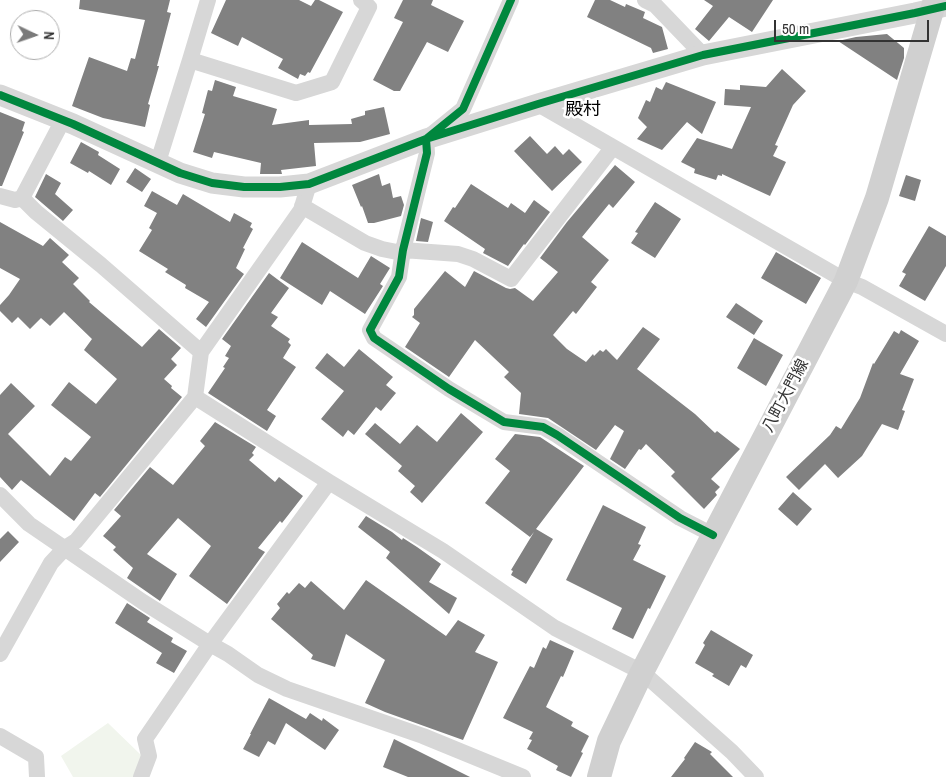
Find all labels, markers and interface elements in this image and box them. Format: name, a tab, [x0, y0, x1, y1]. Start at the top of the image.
north arrow	[10, 10, 60, 60]
scale bar	[776, 10, 931, 42]
text: 50 m	[782, 18, 809, 39]
text: N	[40, 31, 58, 40]
district label: 殿村	[565, 99, 601, 121]
street label: 八町大門線	[759, 356, 813, 436]

